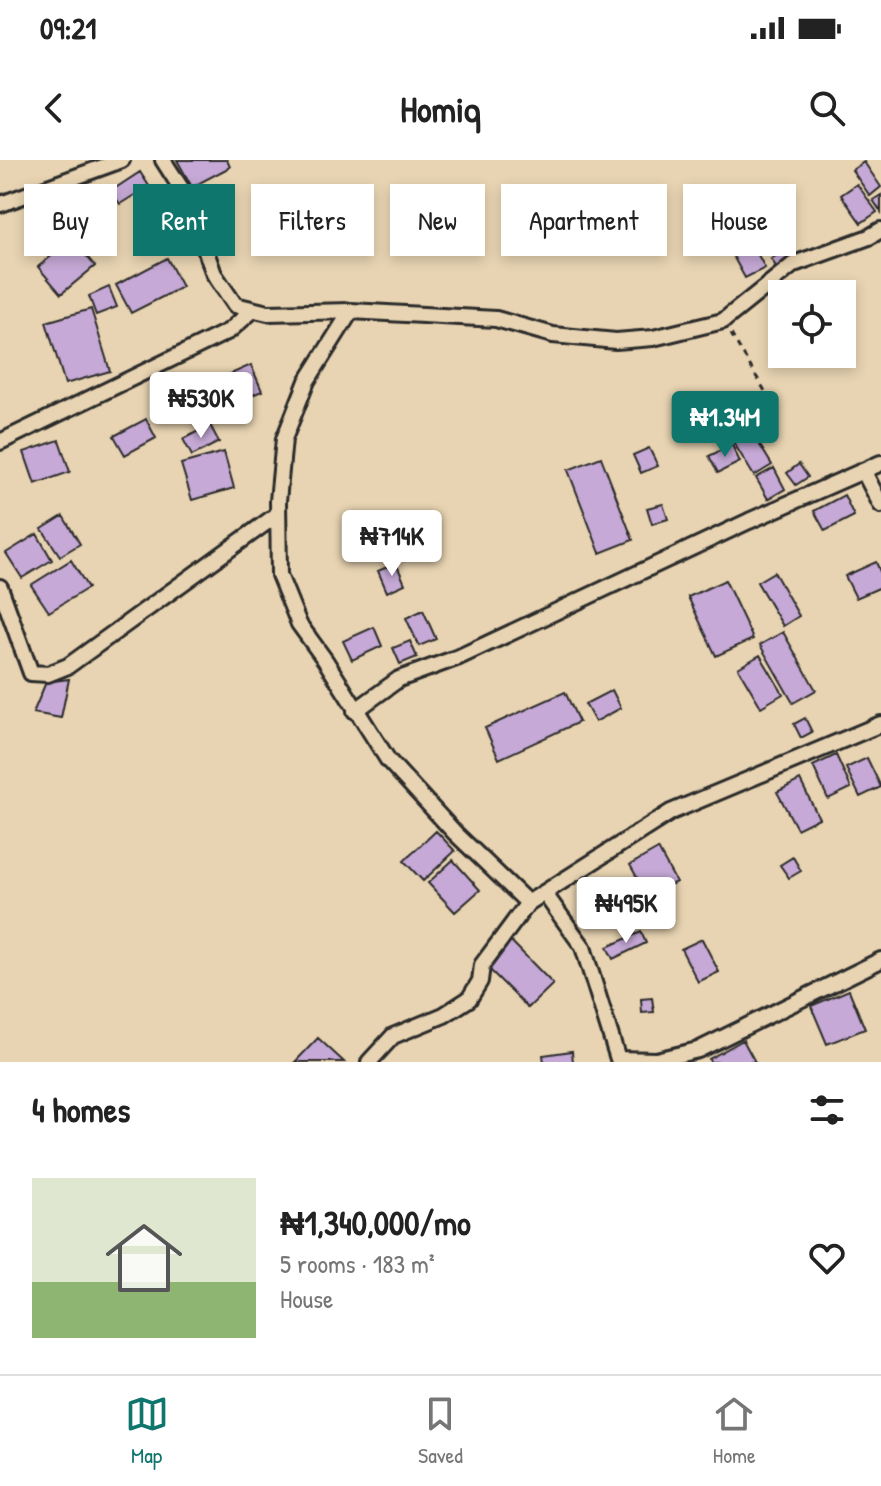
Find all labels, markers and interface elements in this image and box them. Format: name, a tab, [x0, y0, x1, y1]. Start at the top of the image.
text: 09:21	[40, 8, 96, 48]
text: Homiq	[400, 84, 481, 133]
icon: back	[32, 86, 76, 130]
icon: search	[805, 86, 849, 130]
chip: Buy	[24, 184, 117, 256]
chip: Rent	[133, 184, 235, 256]
chip: Filters	[251, 184, 374, 256]
chip: New	[390, 184, 485, 256]
chip: Apartment	[501, 184, 667, 256]
chip: House	[683, 184, 796, 256]
map controls	[768, 280, 856, 368]
button: locate	[768, 280, 856, 368]
pin: ₦530K	[145, 372, 257, 440]
text: ₦530K	[168, 380, 234, 415]
pin: ₦1.34M	[660, 391, 790, 459]
text: ₦1.34M	[690, 399, 760, 434]
pin: ₦714K	[336, 510, 448, 578]
text: ₦714K	[360, 518, 424, 553]
pin: ₦495K	[570, 877, 682, 945]
text: ₦495K	[595, 885, 657, 920]
text: 4 homes	[32, 1087, 130, 1133]
icon: filters	[805, 1088, 849, 1132]
text: ₦1,340,000/mo	[280, 1200, 471, 1246]
icon: home	[96, 1210, 192, 1306]
icon: heart	[805, 1236, 849, 1280]
text: 5 rooms · 183 m²	[280, 1246, 435, 1281]
text: House	[280, 1281, 333, 1316]
tab: Map	[125, 1392, 169, 1470]
tab: Saved	[418, 1392, 463, 1470]
tab: Home	[712, 1392, 756, 1470]

